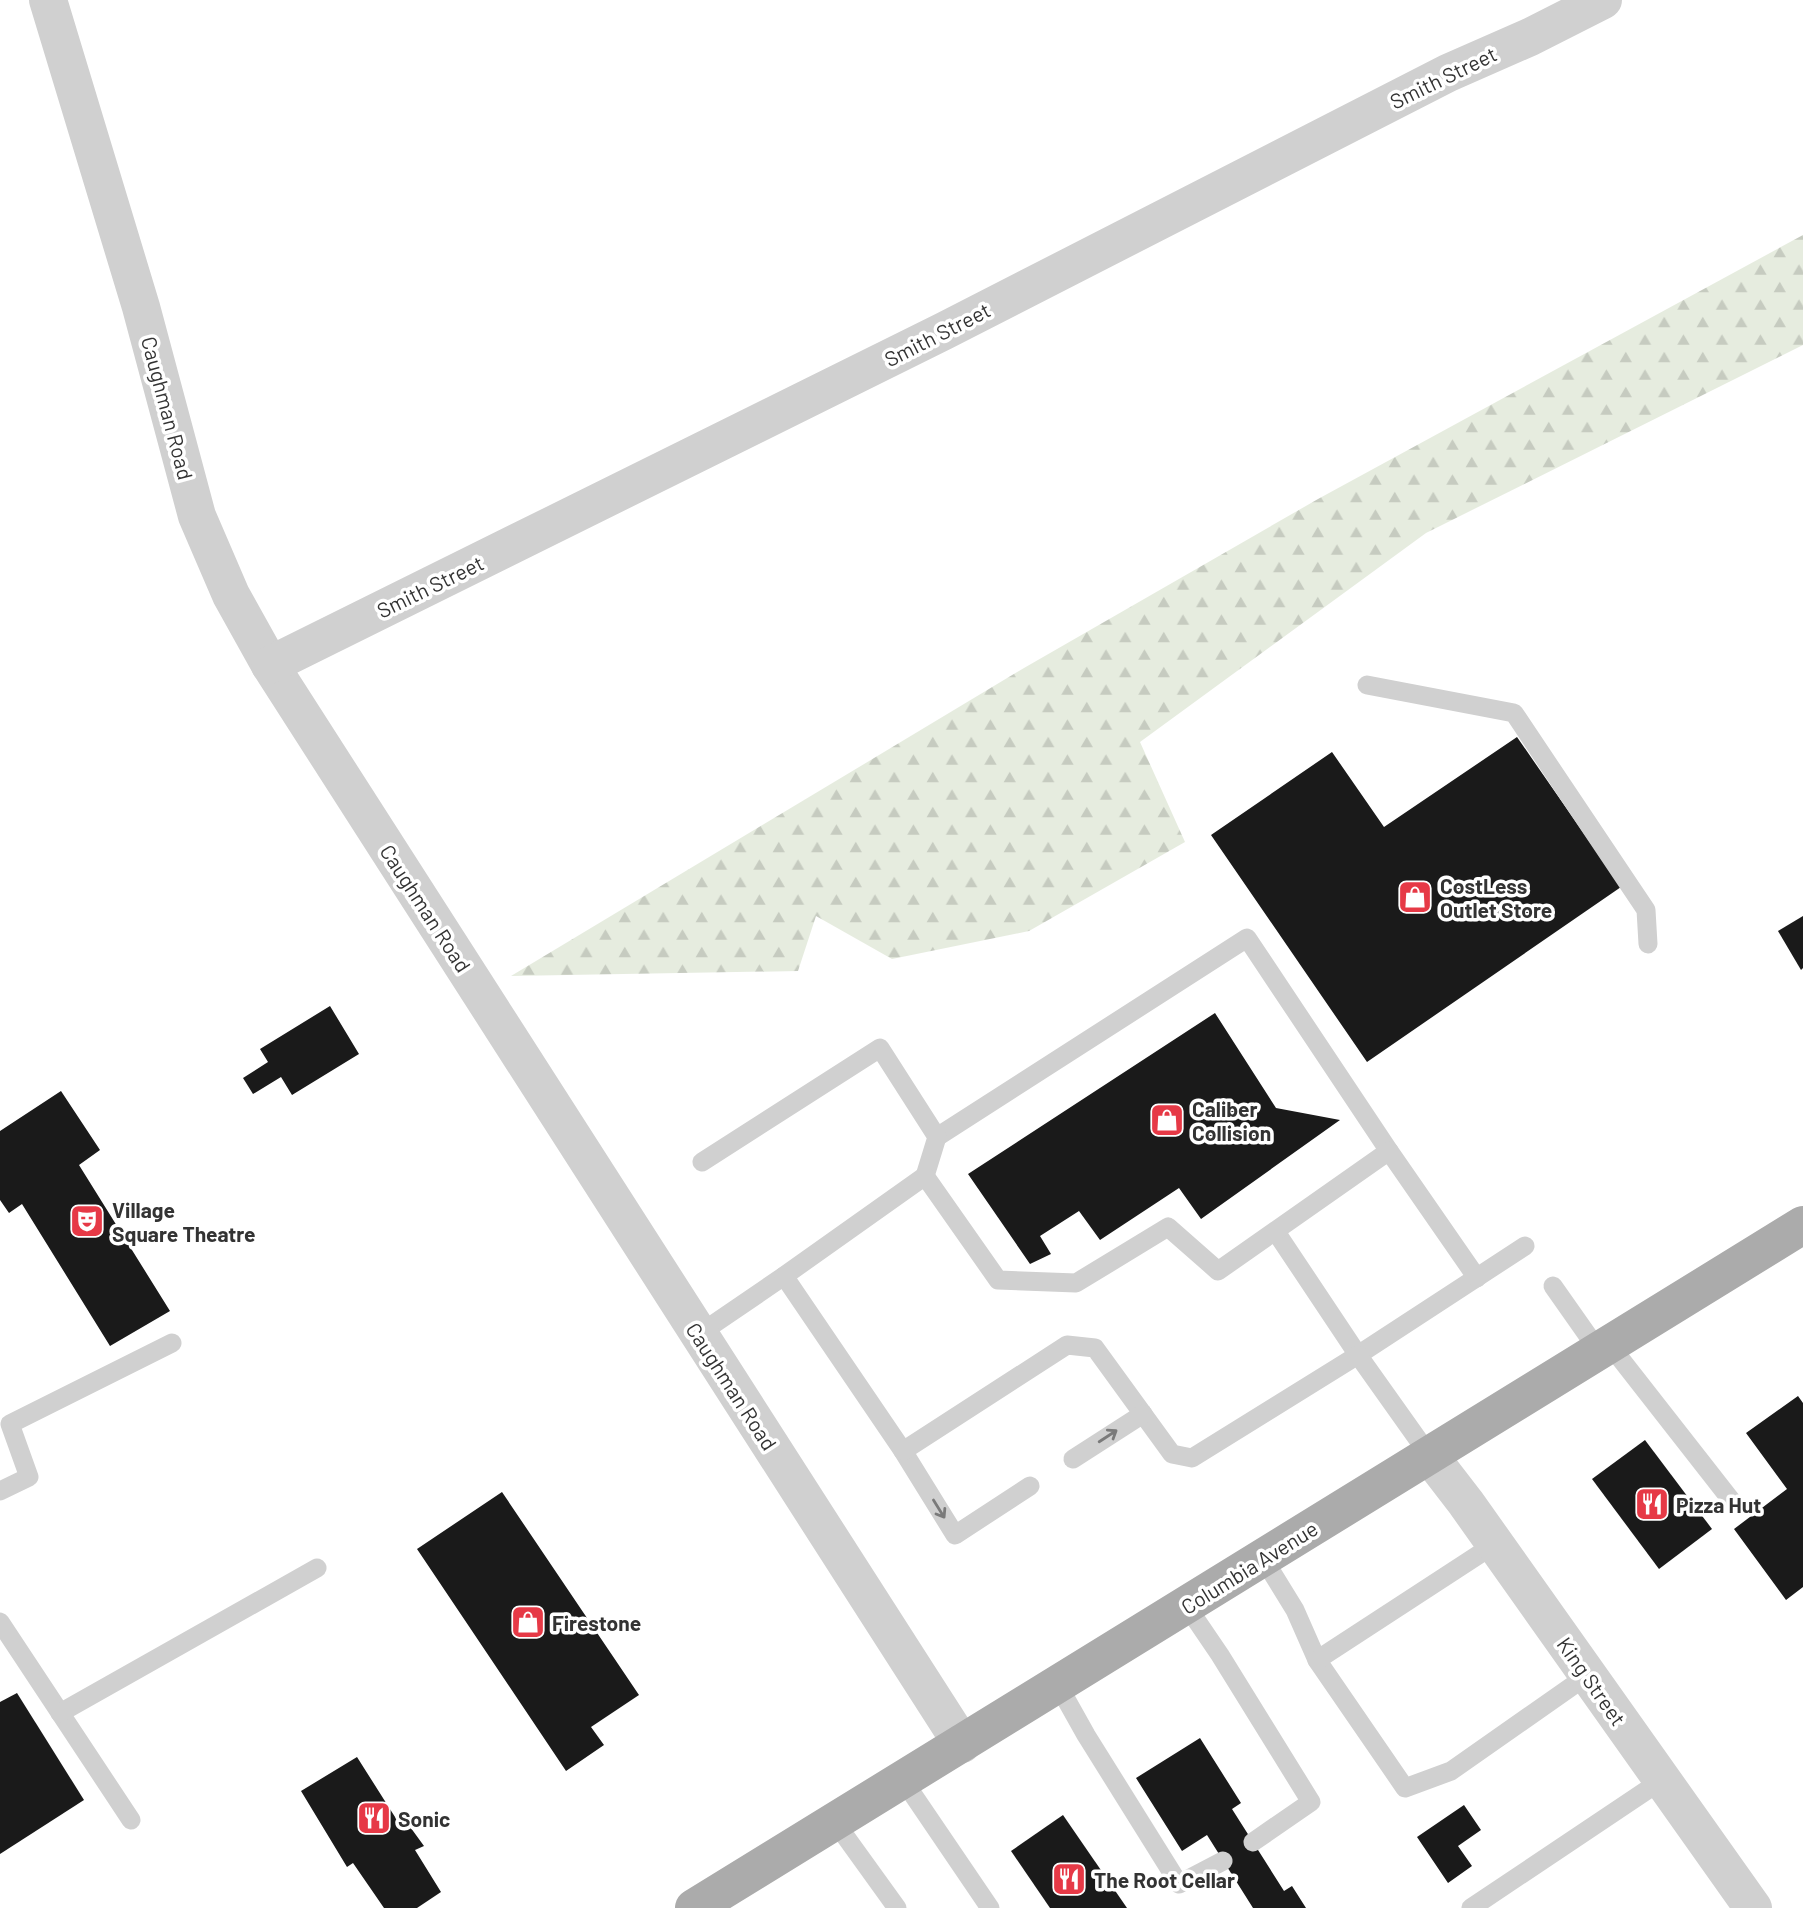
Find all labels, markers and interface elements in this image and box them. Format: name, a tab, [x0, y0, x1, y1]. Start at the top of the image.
street label: Smith Street	[1386, 40, 1500, 114]
street label: Smith Street	[880, 297, 994, 371]
street label: Caughman Road	[137, 334, 199, 482]
street label: Smith Street	[373, 549, 487, 623]
street label: Caughman Road	[375, 839, 477, 977]
place label: CostLess Outlet Store	[1440, 873, 1552, 922]
shop icon: CostLess Outlet Store	[1396, 878, 1434, 916]
place label: Caliber Collision	[1192, 1096, 1271, 1145]
shop icon: Caliber Collision	[1148, 1101, 1186, 1139]
place label: Village Square Theatre	[112, 1197, 256, 1246]
theatre icon: Village Square Theatre	[68, 1202, 106, 1240]
street label: Caughman Road	[681, 1317, 783, 1455]
one-way arrow	[1097, 1429, 1117, 1443]
restaurant icon: Pizza Hut	[1633, 1485, 1671, 1523]
place label: Pizza Hut	[1676, 1492, 1761, 1517]
one-way arrow	[932, 1499, 947, 1518]
street label: Columbia Avenue	[1176, 1515, 1322, 1619]
shop icon: Firestone	[509, 1603, 547, 1641]
place label: Firestone	[552, 1610, 641, 1635]
street label: King Street	[1552, 1632, 1632, 1730]
restaurant icon: Sonic	[355, 1799, 393, 1837]
place label: Sonic	[398, 1806, 450, 1831]
restaurant icon: The Root Cellar	[1050, 1860, 1088, 1898]
place label: The Root Cellar	[1094, 1867, 1235, 1892]

